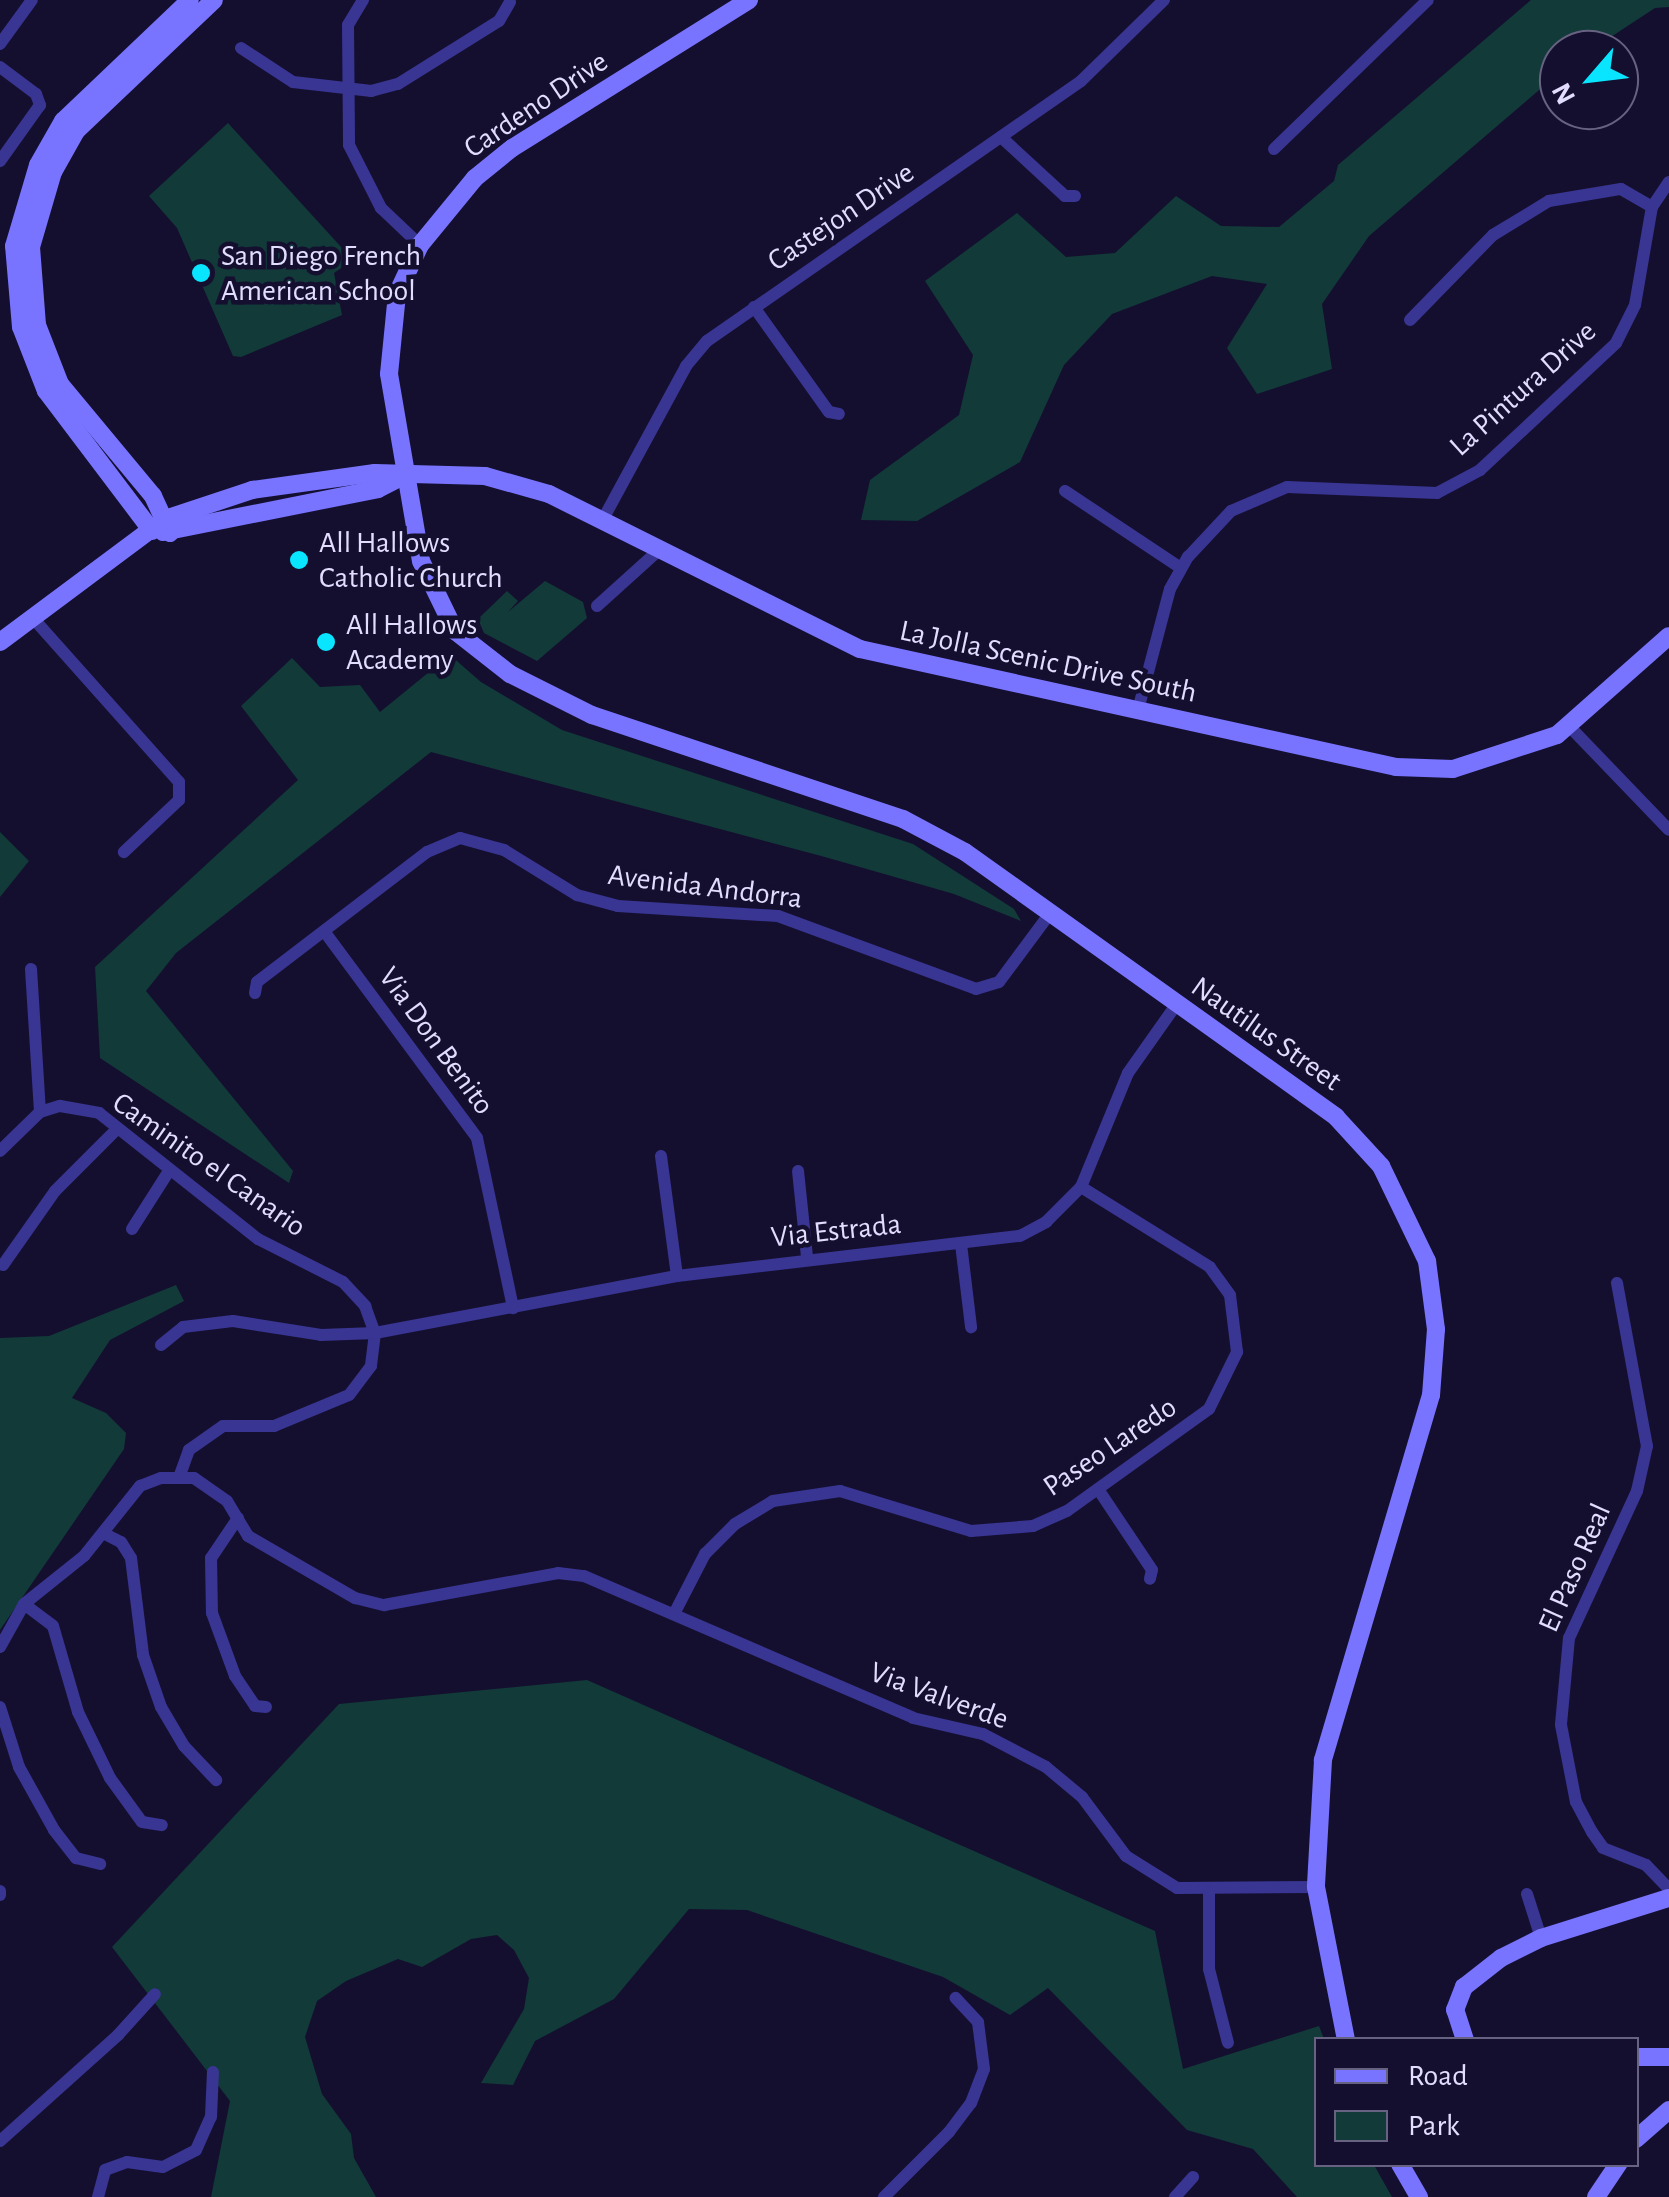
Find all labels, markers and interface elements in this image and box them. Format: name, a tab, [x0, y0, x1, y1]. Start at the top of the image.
north arrow	[1539, 30, 1639, 130]
street label: Cardeno Drive	[457, 44, 615, 166]
text: N	[1547, 78, 1581, 108]
street label: Castejon Drive	[761, 155, 921, 279]
place label: San Diego French American School	[221, 238, 421, 308]
marker: San Diego French American School	[190, 262, 212, 284]
street label: La Pintura Drive	[1442, 314, 1604, 464]
place label: All Hallows Catholic Church	[319, 525, 503, 596]
marker: All Hallows Catholic Church	[288, 549, 310, 571]
place label: All Hallows Academy	[346, 607, 477, 678]
street label: La Jolla Scenic Drive South	[896, 613, 1200, 711]
marker: All Hallows Academy	[315, 631, 337, 653]
street label: Avenida Andorra	[606, 857, 804, 917]
street label: Via Don Benito	[370, 960, 502, 1122]
street label: Nautilus Street	[1184, 969, 1348, 1099]
street label: Caminito el Canario	[105, 1085, 313, 1245]
street label: Via Estrada	[769, 1206, 903, 1256]
street label: Paseo Laredo	[1036, 1389, 1184, 1505]
street label: El Paso Real	[1531, 1498, 1619, 1638]
street label: Via Valverde	[865, 1654, 1013, 1738]
legend	[1314, 2037, 1639, 2167]
text: Road	[1408, 2061, 1468, 2091]
text: Park	[1408, 2111, 1460, 2141]

